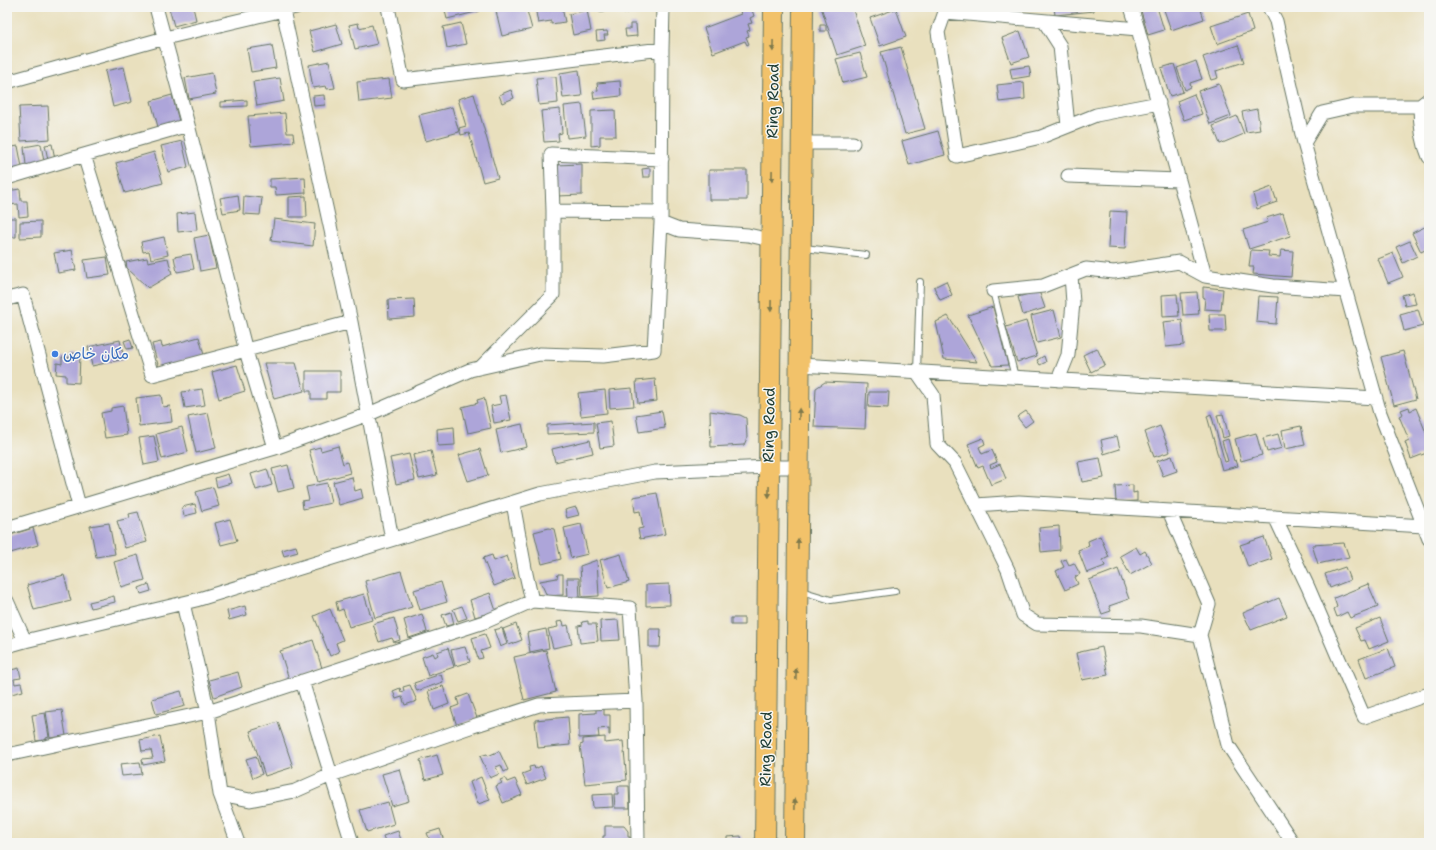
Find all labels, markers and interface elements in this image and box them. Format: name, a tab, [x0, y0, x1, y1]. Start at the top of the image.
one-way arrow	[770, 40, 776, 53]
street label: Ring Road	[762, 63, 784, 139]
one-way arrow	[769, 170, 775, 183]
one-way arrow	[768, 300, 774, 313]
place label: مكان خاص	[63, 344, 129, 364]
marker: مكان خاص	[50, 349, 60, 359]
street label: Ring Road	[758, 387, 780, 463]
one-way arrow	[796, 407, 802, 420]
one-way arrow	[766, 486, 772, 499]
one-way arrow	[795, 537, 801, 550]
one-way arrow	[793, 668, 800, 680]
street label: Ring Road	[755, 711, 777, 787]
one-way arrow	[792, 797, 798, 810]

